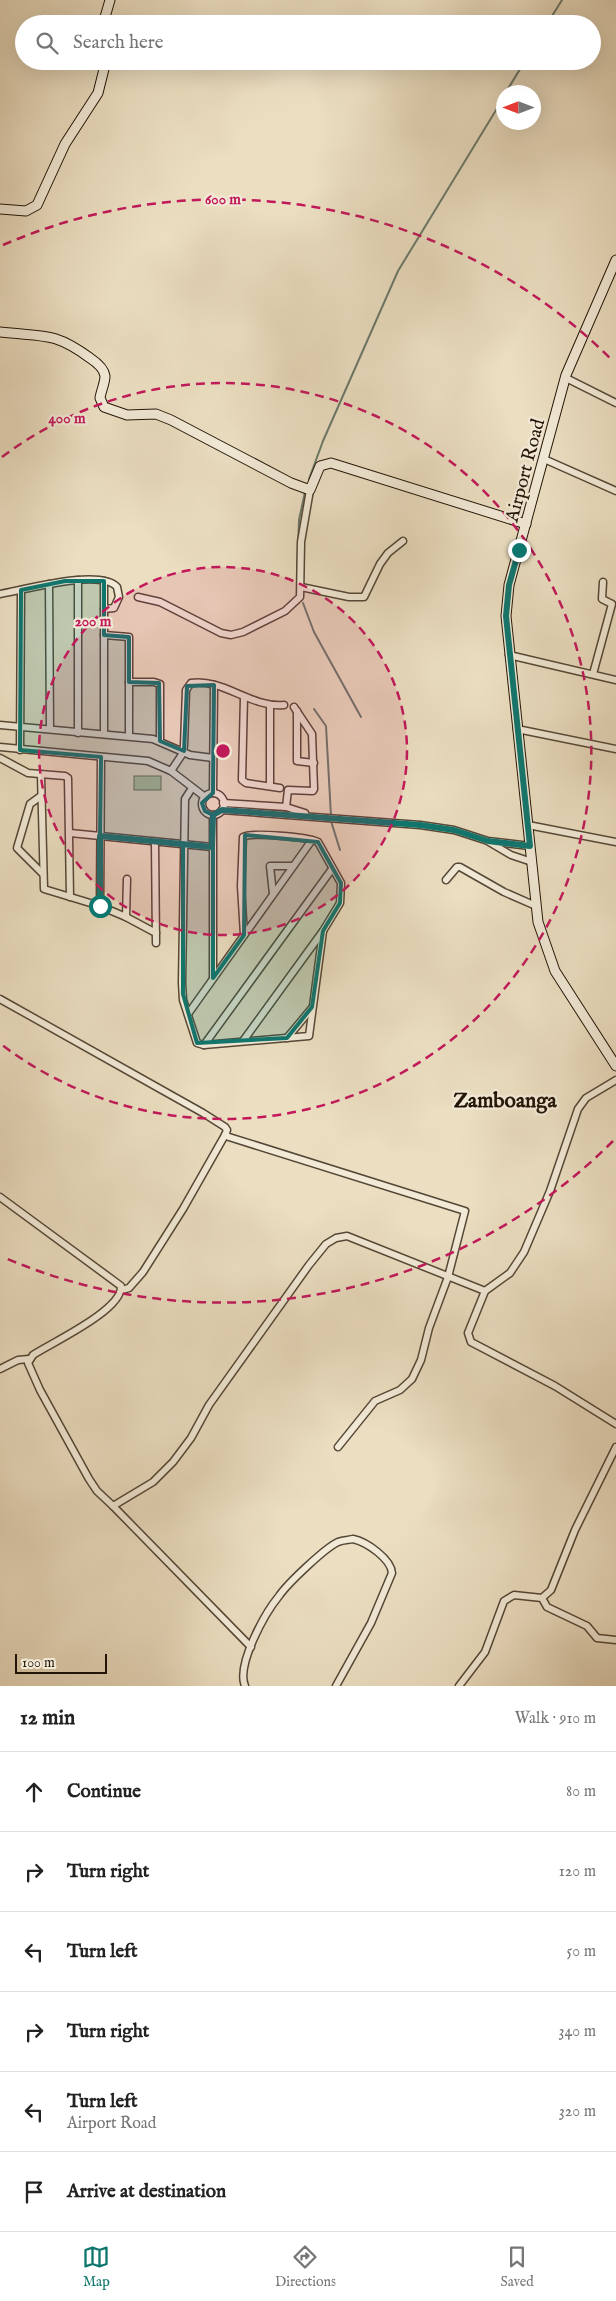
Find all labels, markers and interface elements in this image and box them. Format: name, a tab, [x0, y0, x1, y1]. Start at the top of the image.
search box	[15, 15, 601, 70]
icon: search	[33, 29, 61, 57]
text: Search here	[73, 31, 164, 55]
north arrow	[496, 85, 541, 130]
text: 600 m	[205, 190, 241, 209]
text: 400 m	[49, 409, 86, 428]
street label: Airport Road	[500, 415, 551, 526]
route end	[508, 539, 531, 562]
text: 200 m	[75, 612, 112, 631]
centre of rings	[214, 742, 232, 760]
route start	[89, 895, 112, 918]
district label: Zamboanga	[453, 1088, 558, 1115]
scale bar	[15, 1651, 108, 1674]
text: 100 m	[22, 1654, 55, 1672]
text: 12 min	[20, 1705, 75, 1732]
text: Walk · 910 m	[515, 1709, 596, 1729]
icon: ahead	[20, 1778, 48, 1806]
text: Continue	[67, 1780, 141, 1804]
text: 80 m	[566, 1782, 596, 1802]
icon: right	[20, 1858, 48, 1886]
text: Turn right	[67, 1860, 149, 1884]
text: 120 m	[559, 1862, 596, 1882]
icon: left	[20, 1938, 48, 1966]
text: Turn left	[67, 1940, 138, 1964]
text: 50 m	[567, 1942, 596, 1962]
icon: right	[20, 2018, 48, 2046]
text: Turn right	[67, 2020, 149, 2044]
text: 340 m	[558, 2022, 596, 2042]
text: Turn left	[67, 2090, 138, 2114]
icon: left	[20, 2098, 48, 2126]
text: 320 m	[559, 2102, 596, 2122]
text: Airport Road	[67, 2114, 156, 2134]
icon: arrive	[20, 2178, 48, 2206]
text: Arrive at destination	[67, 2180, 226, 2204]
tab: Map	[82, 2243, 110, 2291]
tab: Directions	[275, 2243, 336, 2291]
tab: Saved	[501, 2243, 534, 2291]

